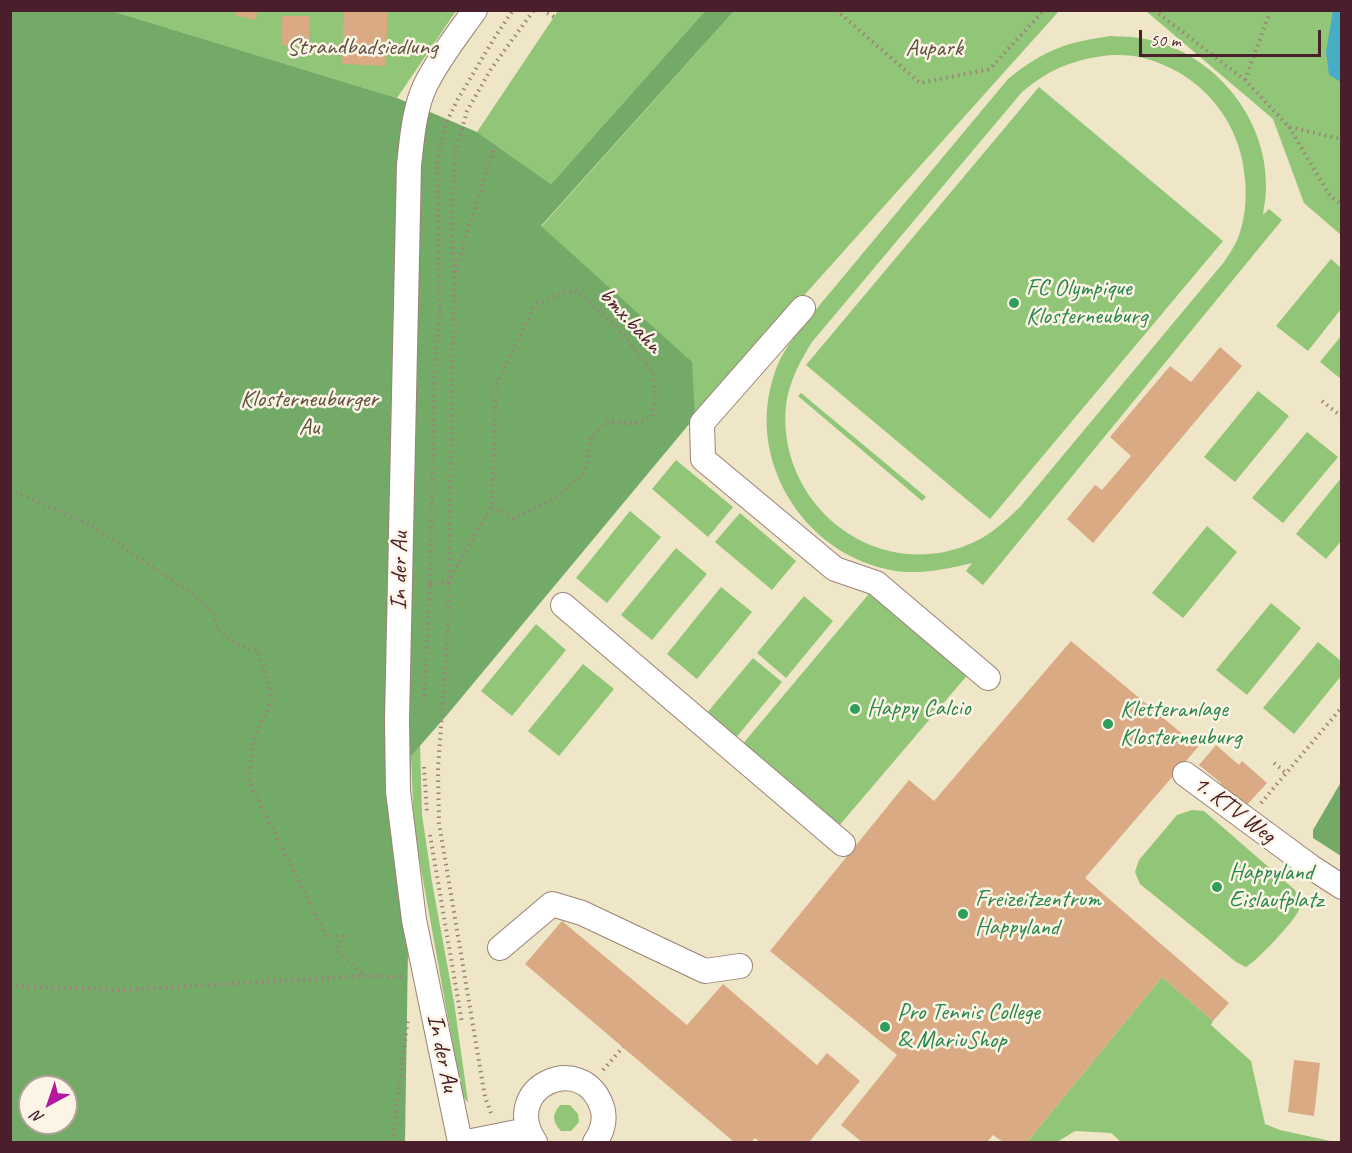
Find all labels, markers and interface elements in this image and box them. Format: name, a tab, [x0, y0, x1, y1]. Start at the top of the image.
scale bar	[1142, 18, 1324, 56]
text: 50 m	[1150, 29, 1181, 51]
park label: Strandbadsiedlung	[286, 34, 438, 62]
park label: Aupark	[906, 35, 962, 63]
place label: FC Olympique Klosterneuburg	[1026, 275, 1147, 331]
street label: bmx.bahn	[592, 282, 668, 360]
marker: FC Olympique Klosterneuburg	[1007, 296, 1021, 310]
park label: Klosterneuburger Au	[240, 386, 378, 442]
street label: In der Au	[385, 532, 415, 610]
place label: Happy Calcio	[867, 695, 970, 723]
place label: Kletteranlage Klosterneuburg	[1120, 696, 1241, 752]
marker: Happy Calcio	[848, 702, 862, 716]
marker: Kletteranlage Klosterneuburg	[1101, 717, 1115, 731]
street label: 1. KTV Weg	[1187, 770, 1281, 850]
place label: Happyland Eislaufplatz	[1229, 859, 1323, 915]
marker: Happyland Eislaufplatz	[1210, 880, 1224, 894]
place label: Freizeitzentrum Happyland	[975, 886, 1101, 942]
marker: Freizeitzentrum Happyland	[956, 907, 970, 921]
place label: Pro Tennis College & MariuShop	[897, 999, 1040, 1055]
street label: In der Au	[420, 1012, 464, 1094]
marker: Pro Tennis College & MariuShop	[878, 1020, 892, 1034]
north arrow	[18, 1075, 78, 1135]
text: N	[27, 1106, 48, 1128]

